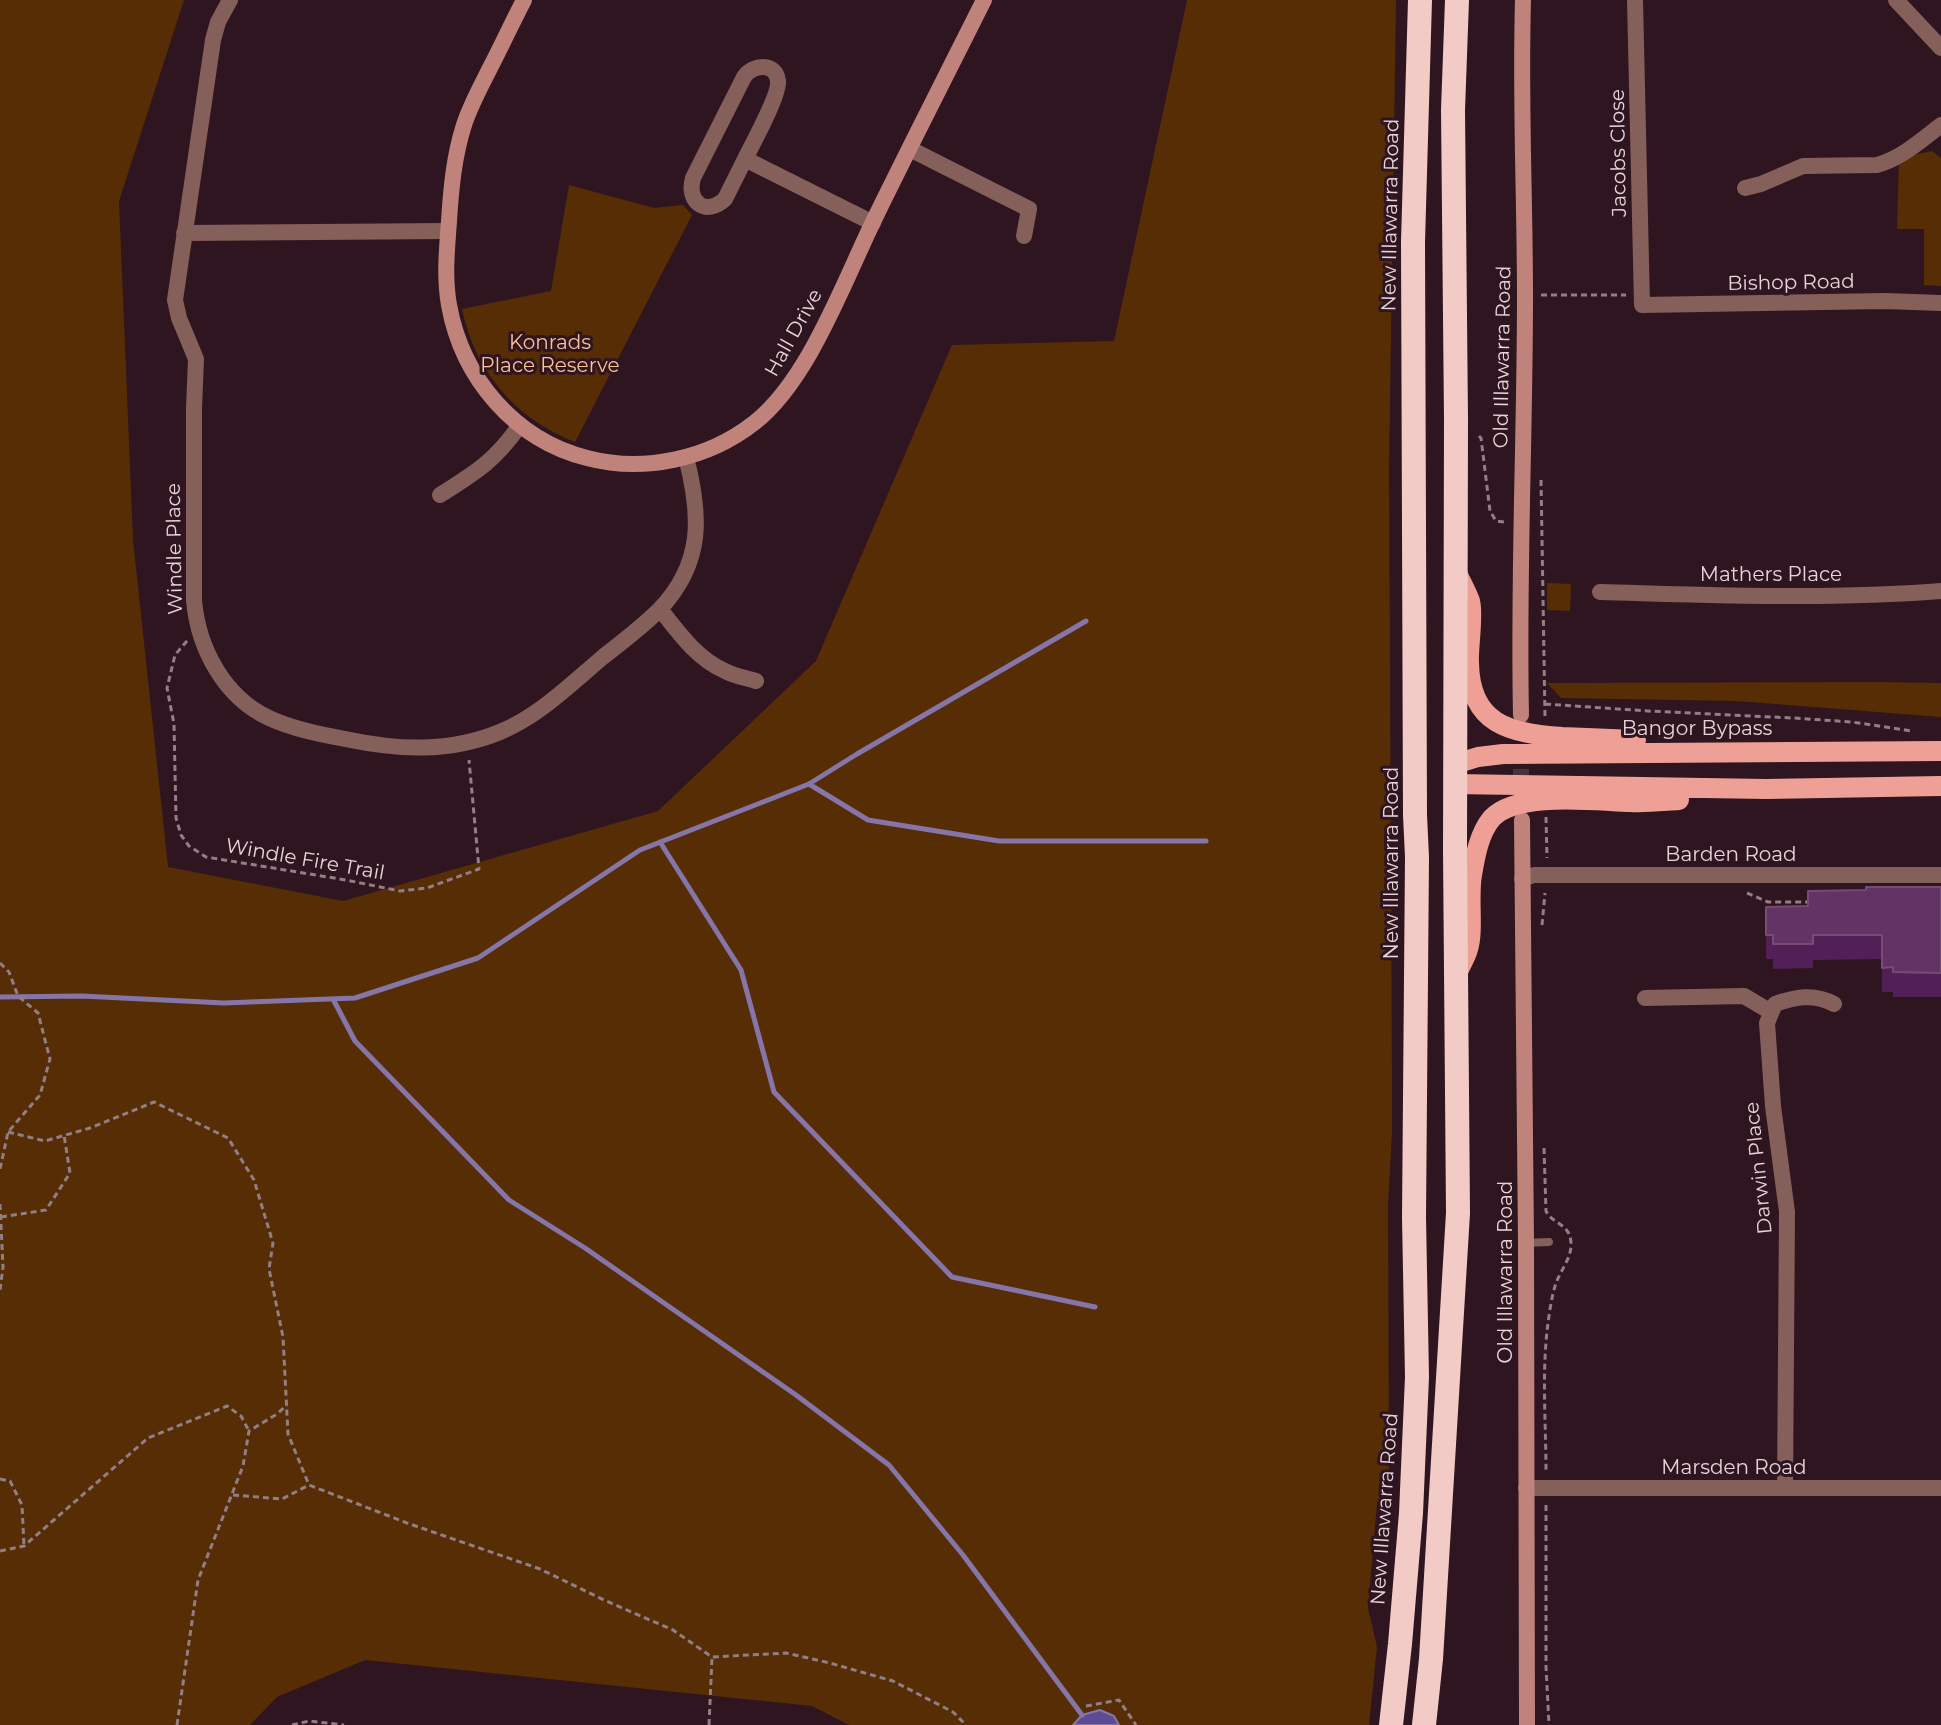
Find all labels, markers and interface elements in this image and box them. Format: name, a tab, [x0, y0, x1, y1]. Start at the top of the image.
street label: Jacobs Close	[1606, 89, 1632, 217]
street label: New Illawarra Road	[1377, 118, 1405, 312]
street label: Old Illawarra Road	[1489, 265, 1517, 449]
street label: Bishop Road	[1727, 270, 1855, 296]
street label: Hall Drive	[760, 285, 828, 381]
park label: Konrads Place Reserve	[480, 331, 620, 378]
street label: Windle Place	[162, 483, 188, 615]
street label: Mathers Place	[1700, 563, 1842, 587]
street label: Bangor Bypass	[1622, 717, 1772, 741]
street label: New Illawarra Road	[1380, 767, 1404, 959]
street label: Windle Fire Trail	[224, 834, 386, 886]
street label: Barden Road	[1665, 843, 1797, 867]
street label: Darwin Place	[1740, 1101, 1778, 1235]
street label: Old Illawarra Road	[1494, 1181, 1518, 1363]
street label: New Illawarra Road	[1366, 1412, 1404, 1606]
street label: Marsden Road	[1661, 1456, 1807, 1480]

